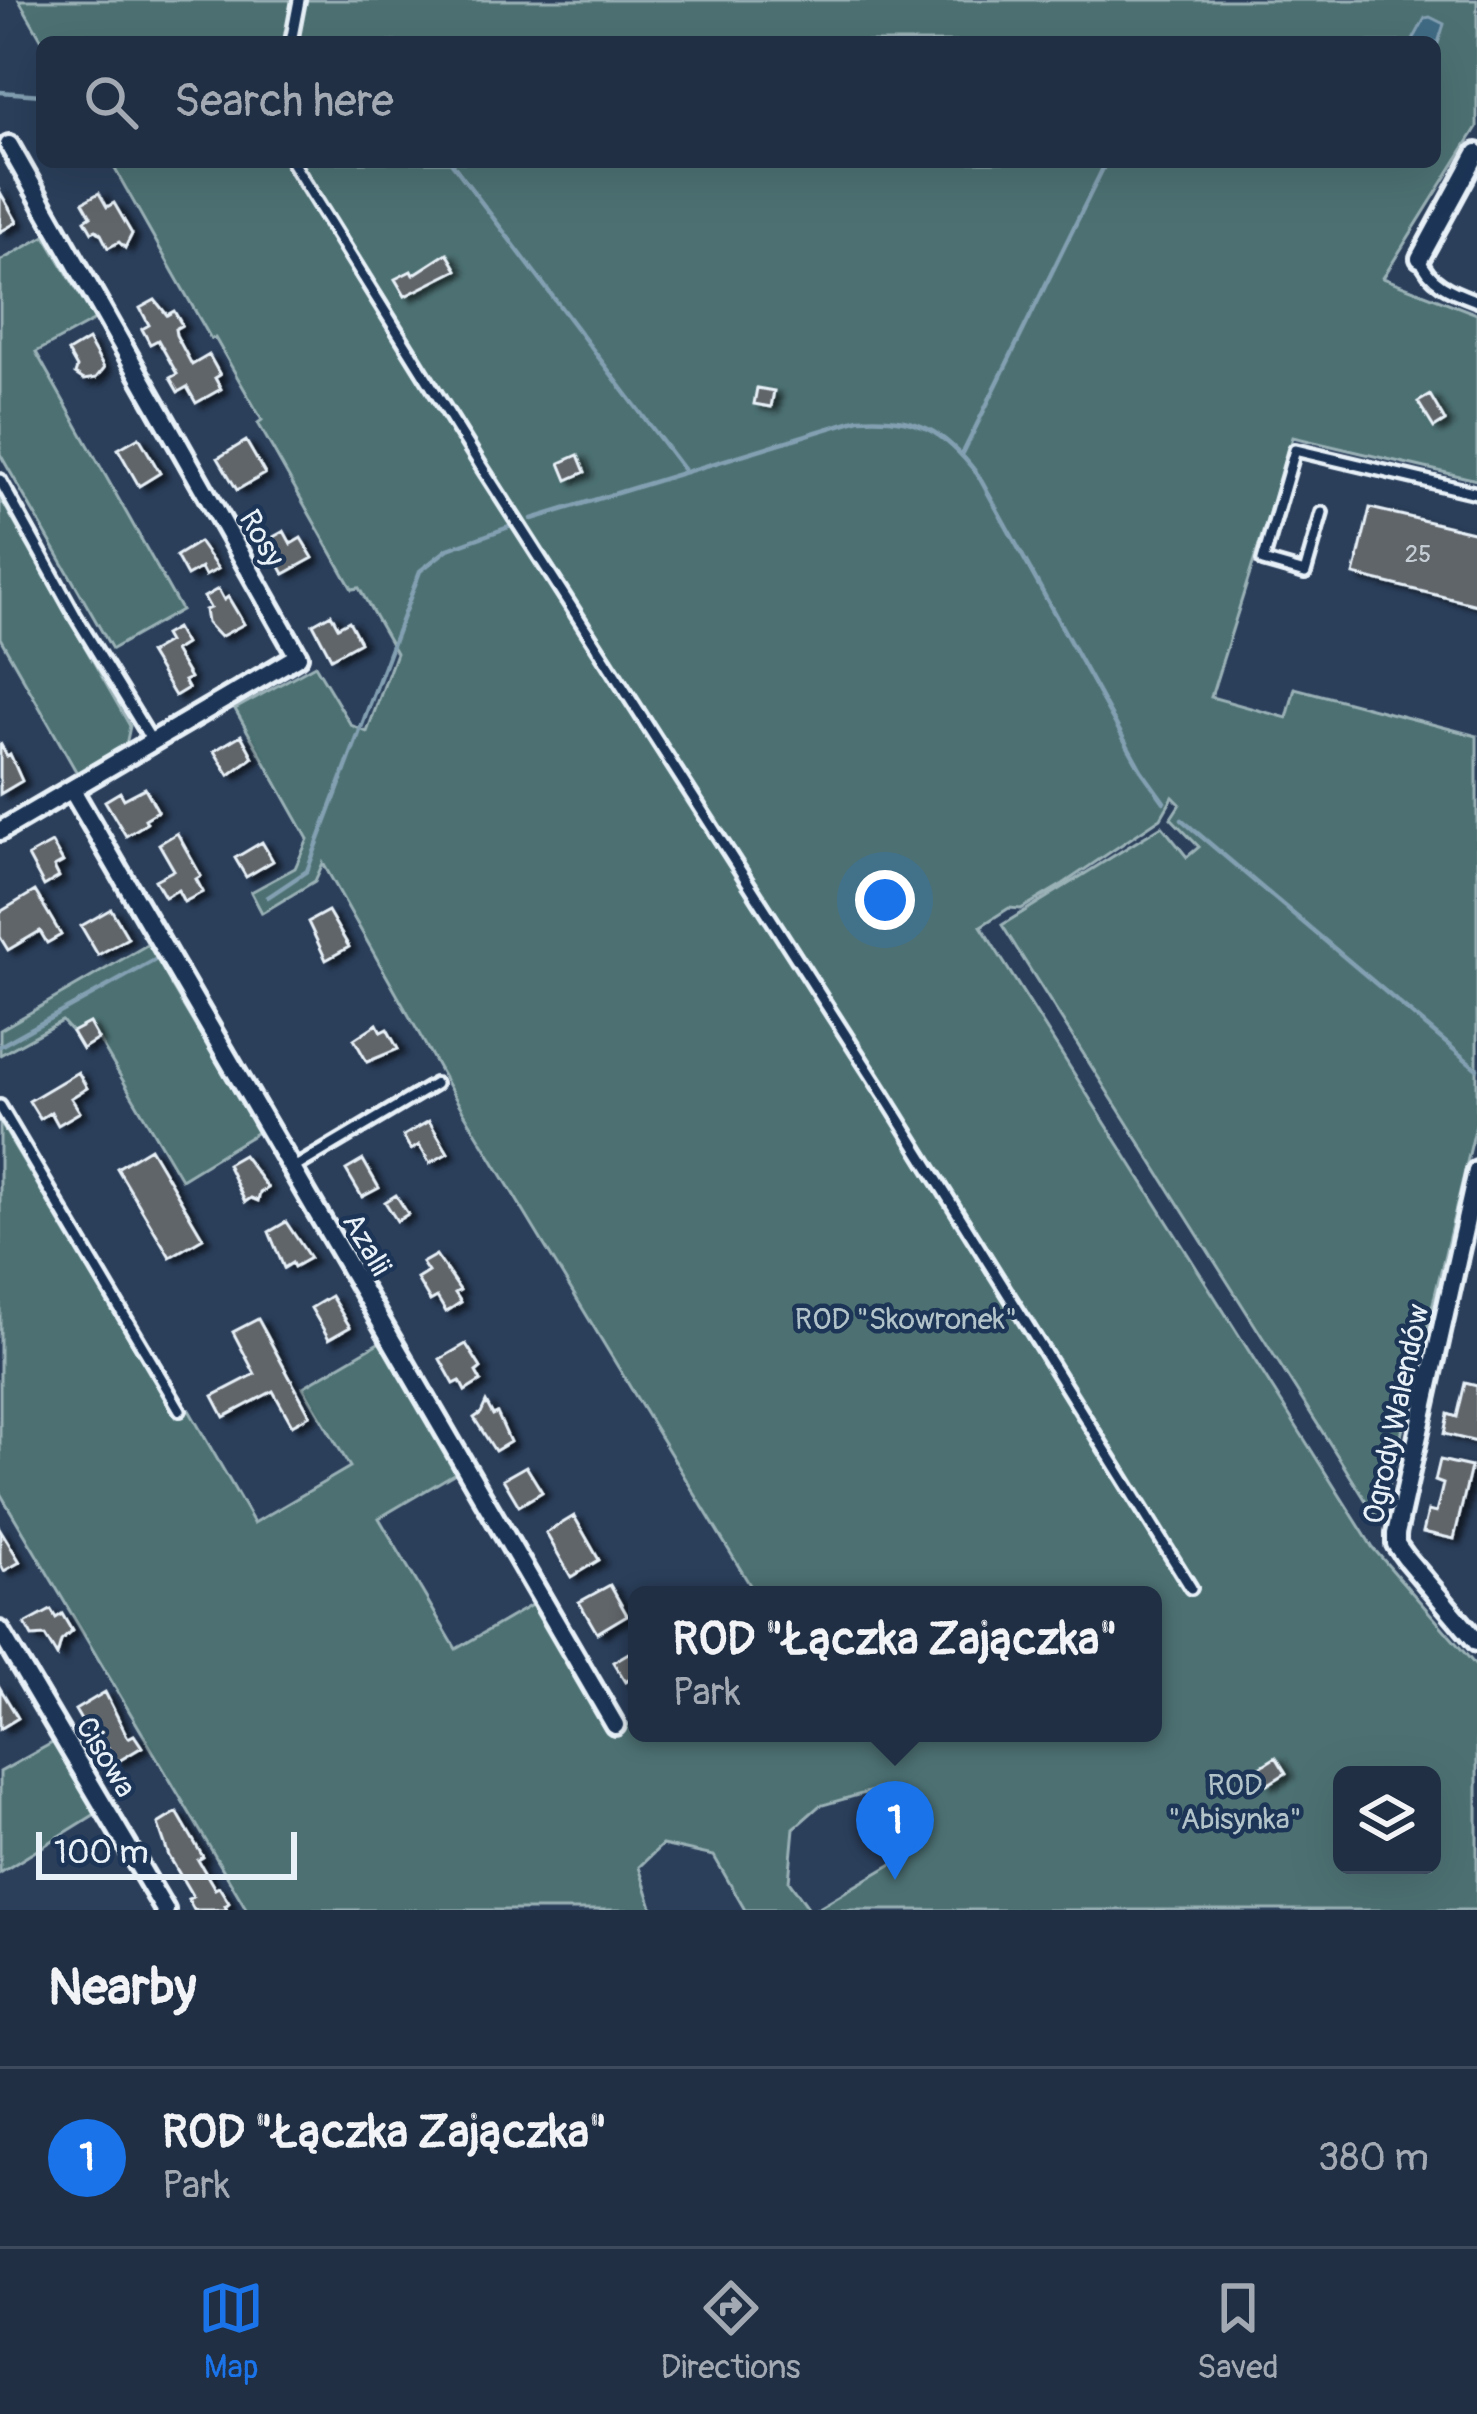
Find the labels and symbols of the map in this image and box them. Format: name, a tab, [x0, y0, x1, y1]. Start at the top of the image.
street label: Rosy	[231, 503, 293, 574]
house number: 25	[1405, 540, 1431, 569]
your location	[855, 870, 915, 930]
street label: Azalii	[334, 1206, 399, 1282]
park label: ROD "Skowronek"	[795, 1301, 1017, 1338]
street label: Ogrody Walendów	[1355, 1301, 1438, 1527]
street label: Cisowa	[67, 1710, 144, 1804]
park label: ROD "Abisynka"	[1168, 1767, 1302, 1838]
pin: 1	[856, 1781, 934, 1880]
scale bar	[36, 1826, 297, 1879]

